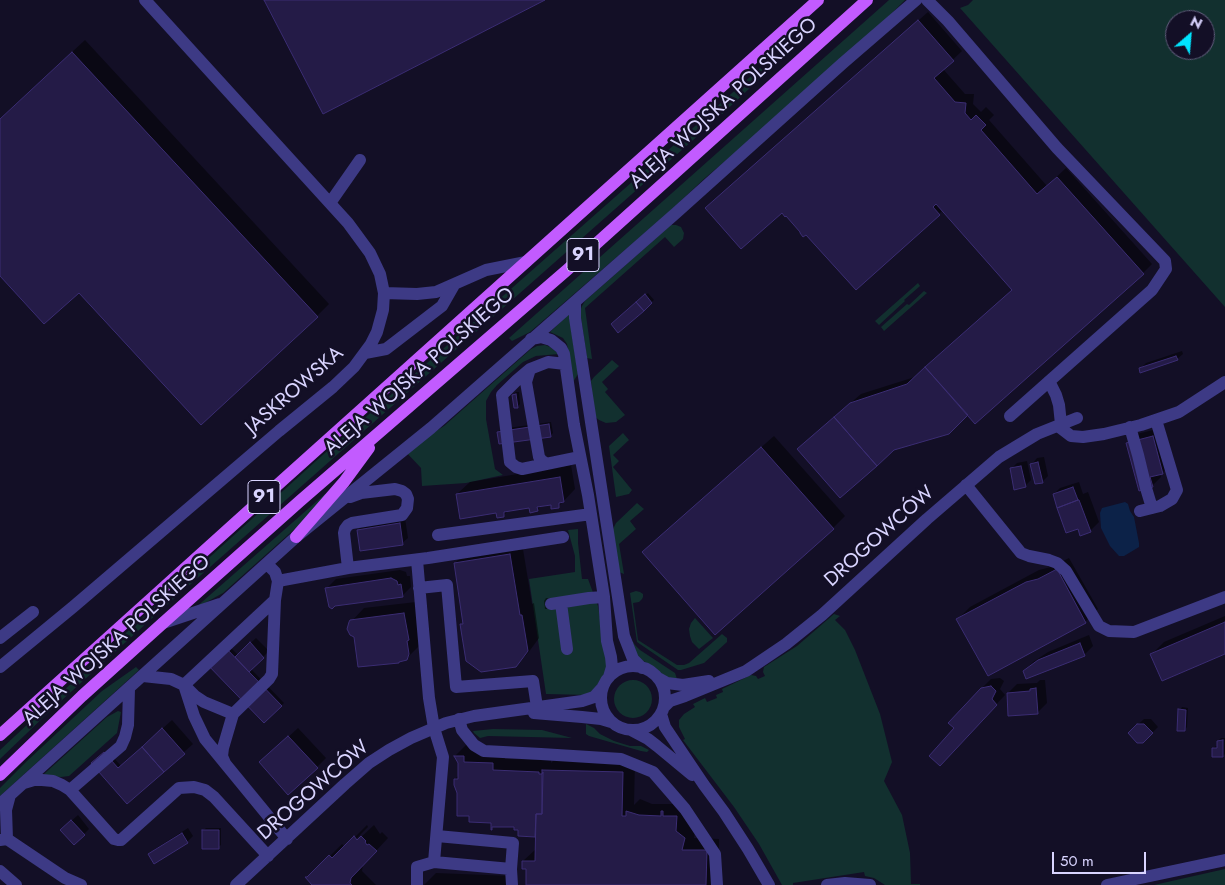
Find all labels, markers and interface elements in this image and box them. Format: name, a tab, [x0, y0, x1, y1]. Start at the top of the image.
north arrow	[1165, 10, 1215, 60]
text: N	[1187, 11, 1206, 34]
street label: ALEJA WOJSKA POLSKIEGO	[625, 13, 823, 195]
road number: 91	[567, 238, 599, 272]
street label: ALEJA WOJSKA POLSKIEGO	[320, 283, 520, 461]
street label: JASKROWSKA	[241, 342, 349, 440]
road number: 91	[248, 481, 280, 514]
street label: DROGOWCÓW	[820, 481, 940, 593]
street label: ALEJA WOJSKA POLSKIEGO	[18, 550, 216, 732]
street label: DROGOWCÓW	[253, 736, 375, 846]
scale bar	[1055, 842, 1149, 874]
text: 50 m	[1060, 850, 1094, 872]

